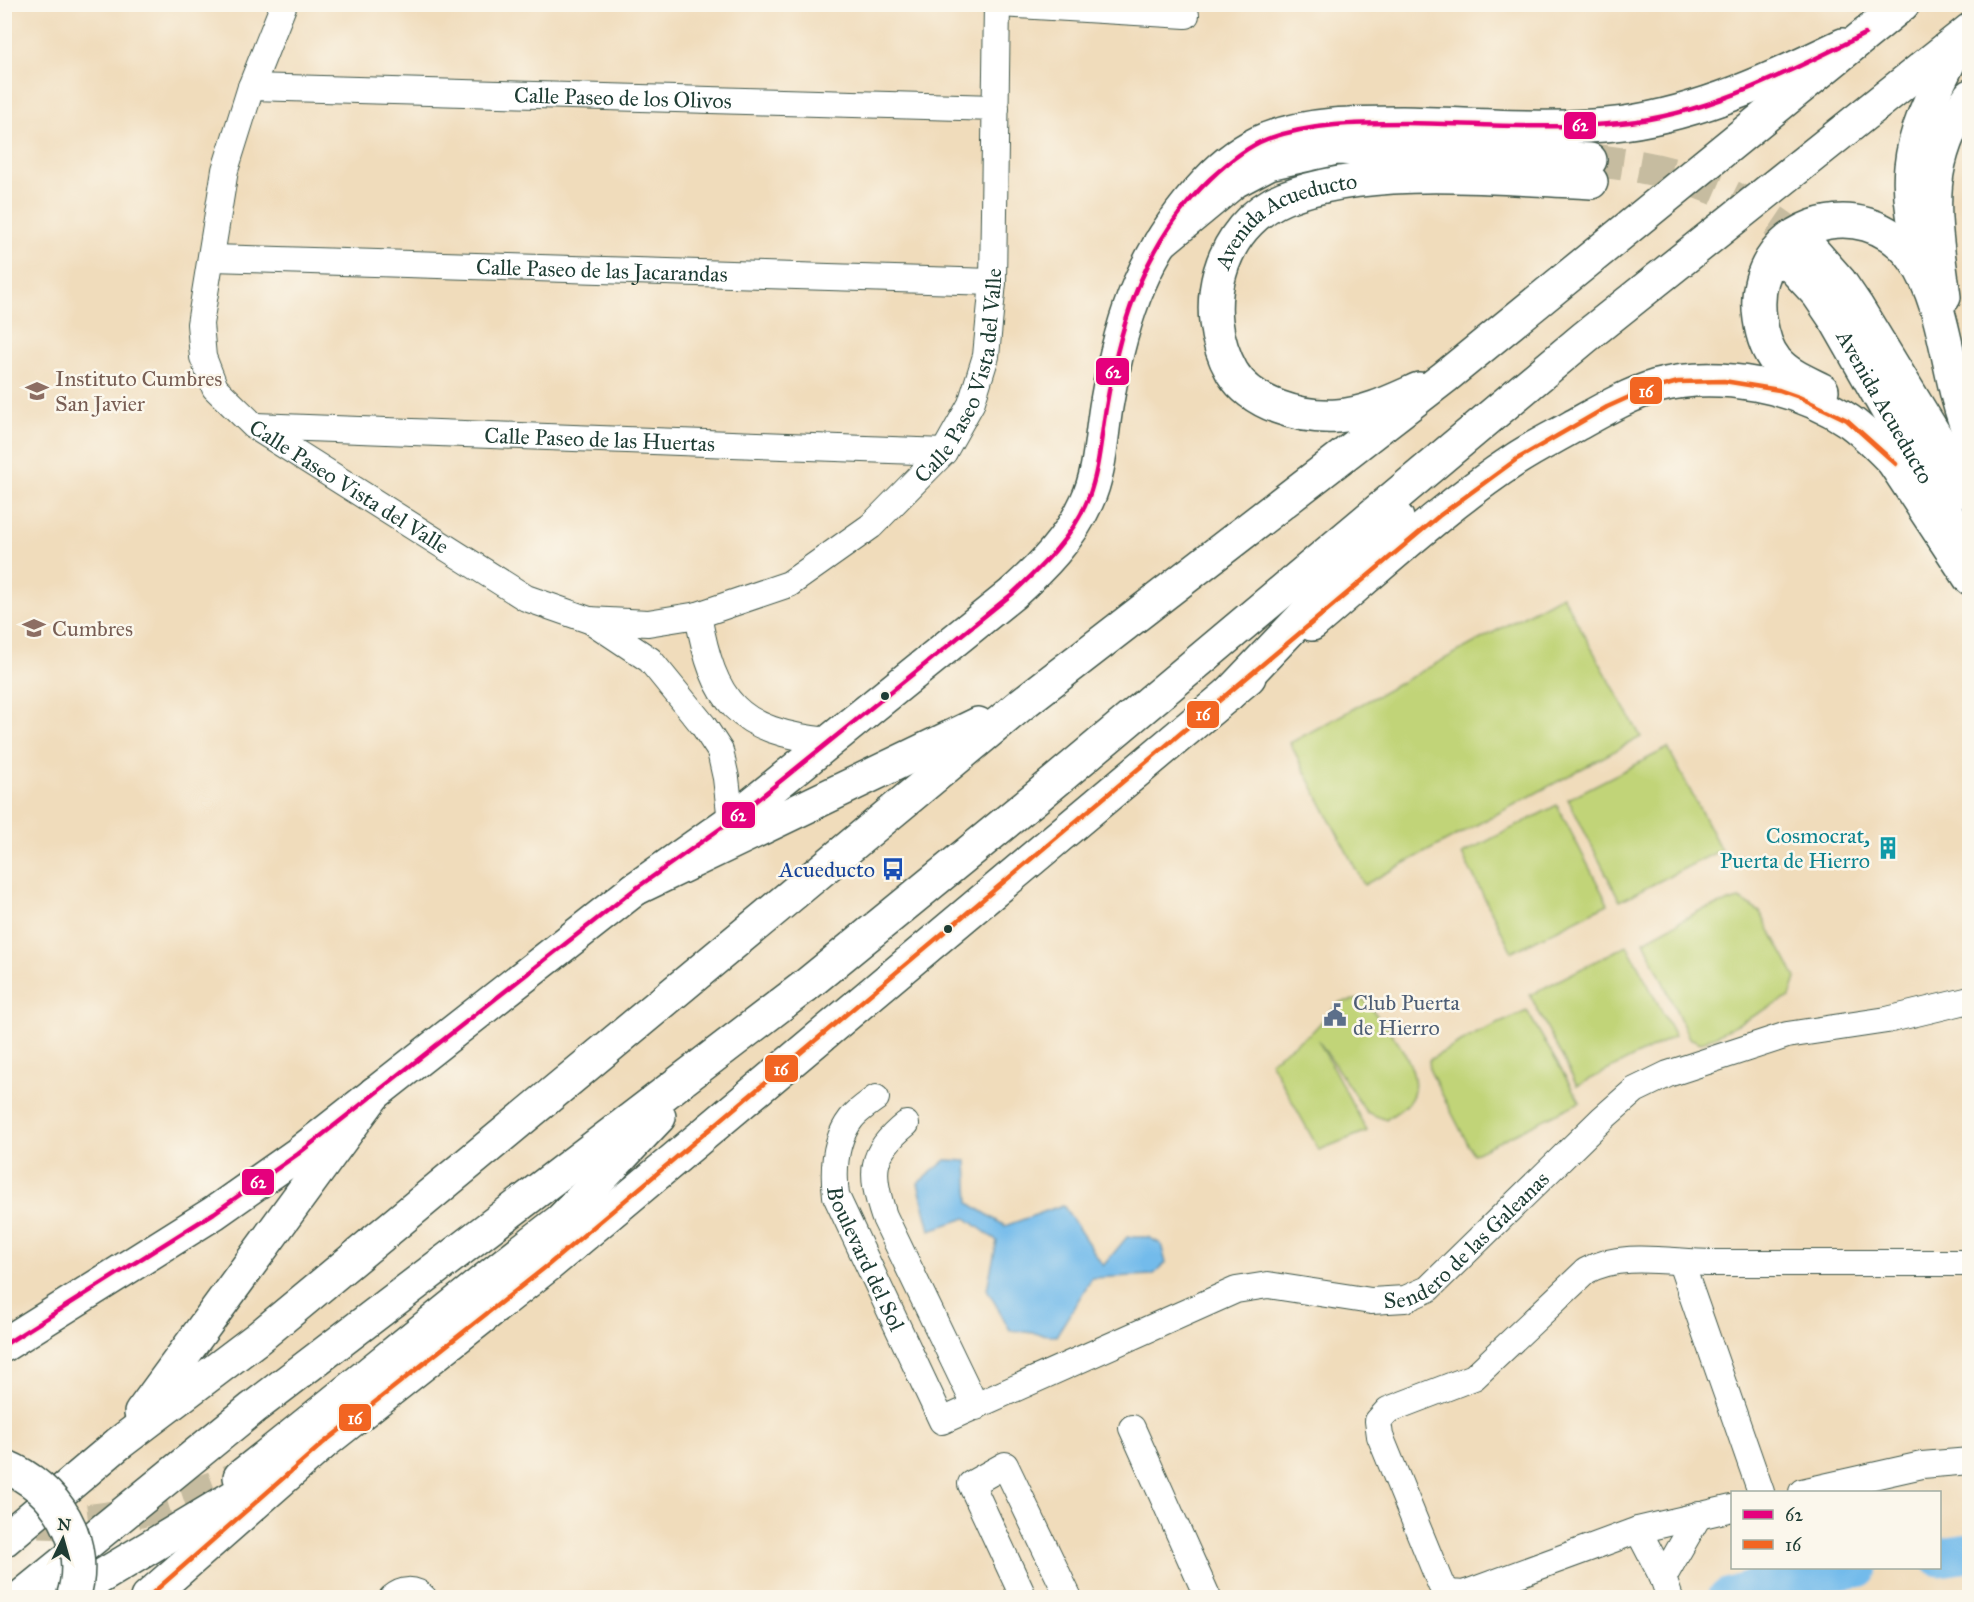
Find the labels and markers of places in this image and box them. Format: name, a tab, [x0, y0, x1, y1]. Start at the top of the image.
place label: Instituto Cumbres San Javier	[55, 365, 222, 417]
school or university icon: Instituto Cumbres San Javier	[24, 378, 50, 404]
school or university icon: Cumbres	[21, 615, 47, 641]
place label: Cumbres	[52, 615, 133, 642]
unlabelled marker	[879, 690, 891, 702]
place label: Cosmocrat, Puerta de Hierro	[1720, 822, 1870, 874]
building icon: Cosmocrat, Puerta de Hierro	[1875, 835, 1901, 861]
place label: Acueducto	[778, 856, 875, 883]
bus stop icon: Acueducto	[880, 856, 906, 882]
unlabelled marker	[942, 923, 954, 935]
place label: Club Puerta de Hierro	[1353, 989, 1460, 1041]
public building icon: Club Puerta de Hierro	[1322, 1002, 1348, 1028]

